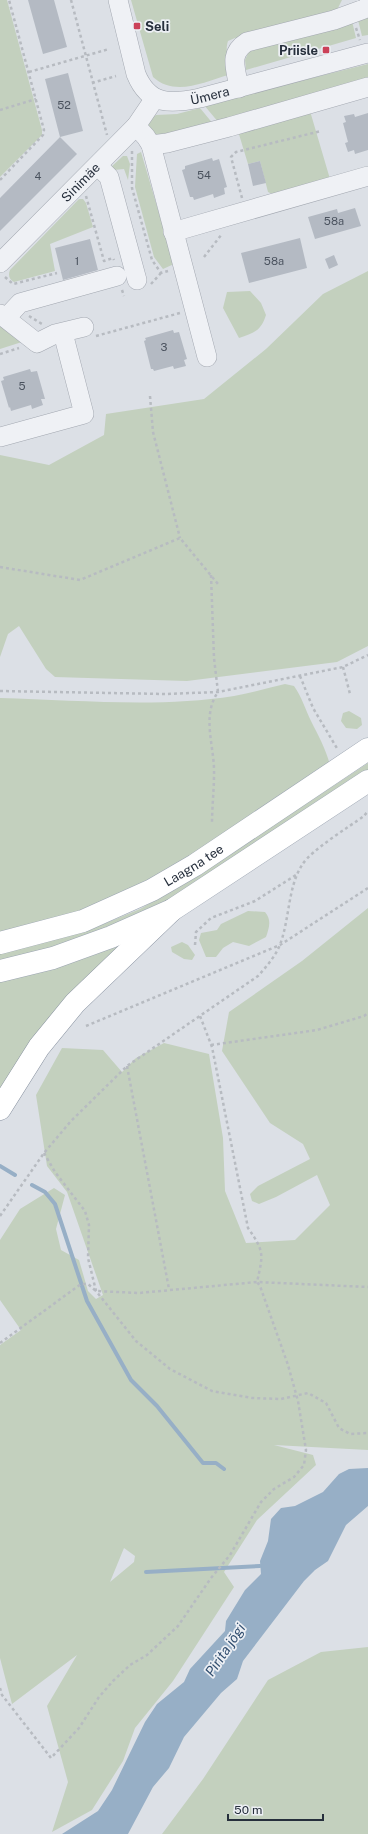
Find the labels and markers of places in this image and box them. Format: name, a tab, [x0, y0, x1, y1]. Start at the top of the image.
place label: Seli	[145, 19, 169, 34]
marker: Seli	[132, 21, 142, 31]
place label: Priisle	[279, 43, 318, 58]
marker: Priisle	[321, 45, 331, 55]

